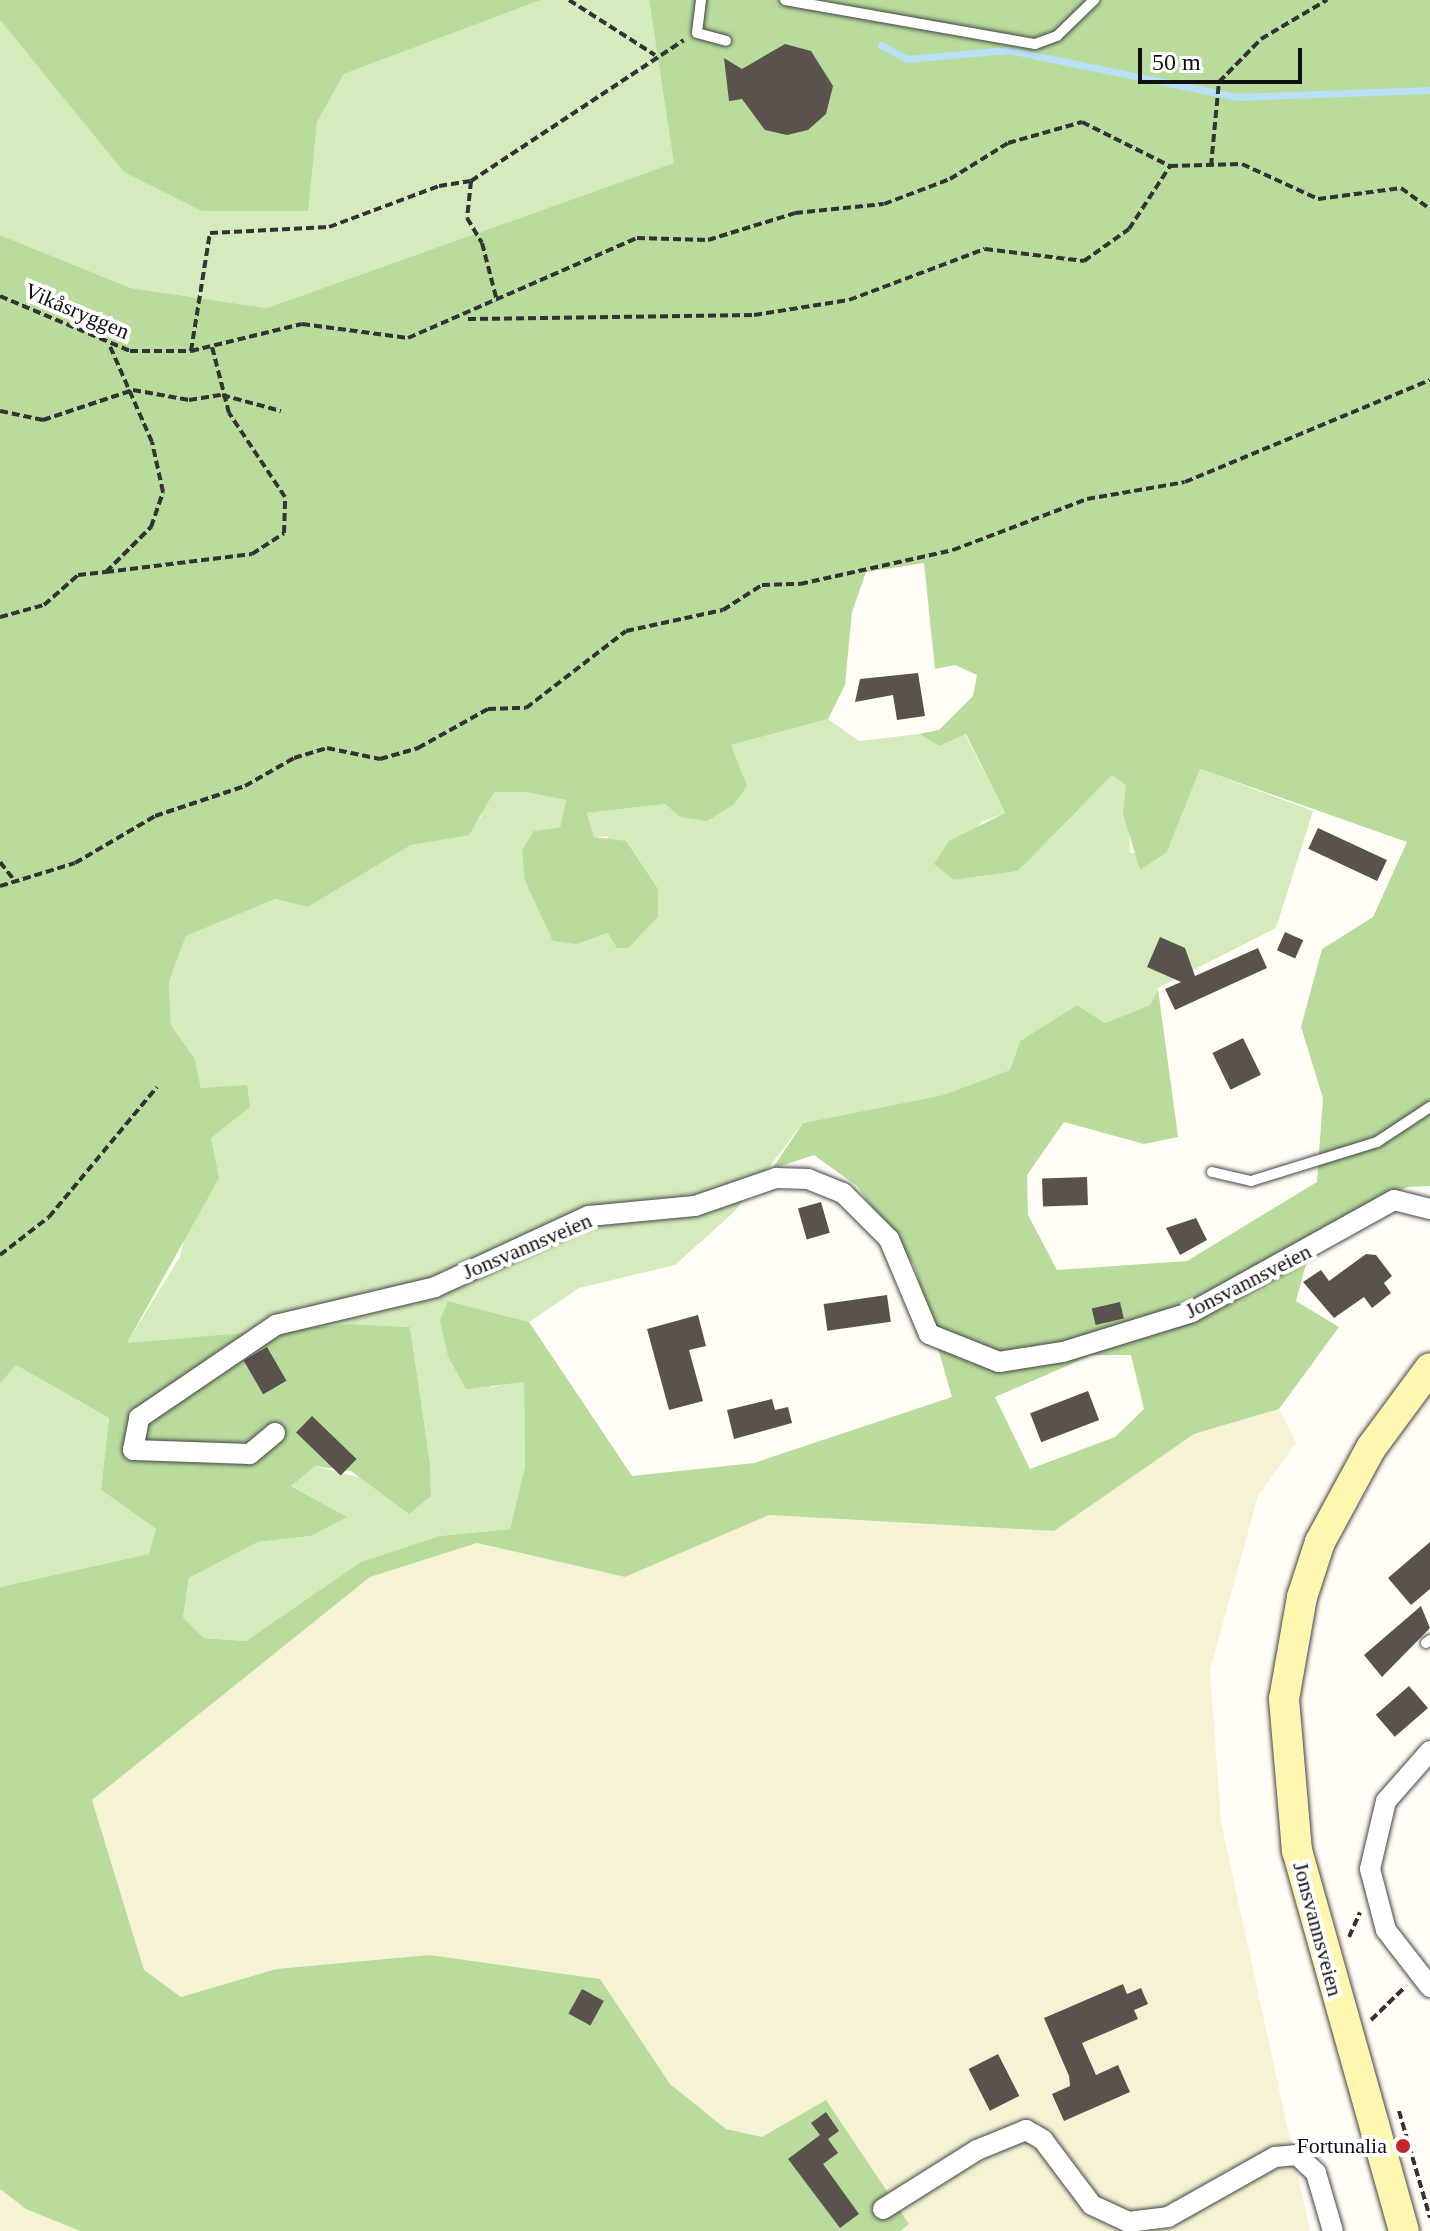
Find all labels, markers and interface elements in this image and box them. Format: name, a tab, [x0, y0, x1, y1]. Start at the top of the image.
scale bar	[1142, 32, 1306, 82]
text: 50 m	[1152, 49, 1201, 75]
street label: Vikåsryggen	[21, 277, 133, 345]
street label: Jonsvannsveien	[458, 1207, 596, 1285]
street label: Jonsvannsveien	[1180, 1238, 1316, 1324]
street label: Jonsvannsveien	[1287, 1859, 1349, 1999]
place label: Fortunalia	[1297, 2133, 1387, 2159]
marker: Fortunalia	[1394, 2137, 1412, 2155]

